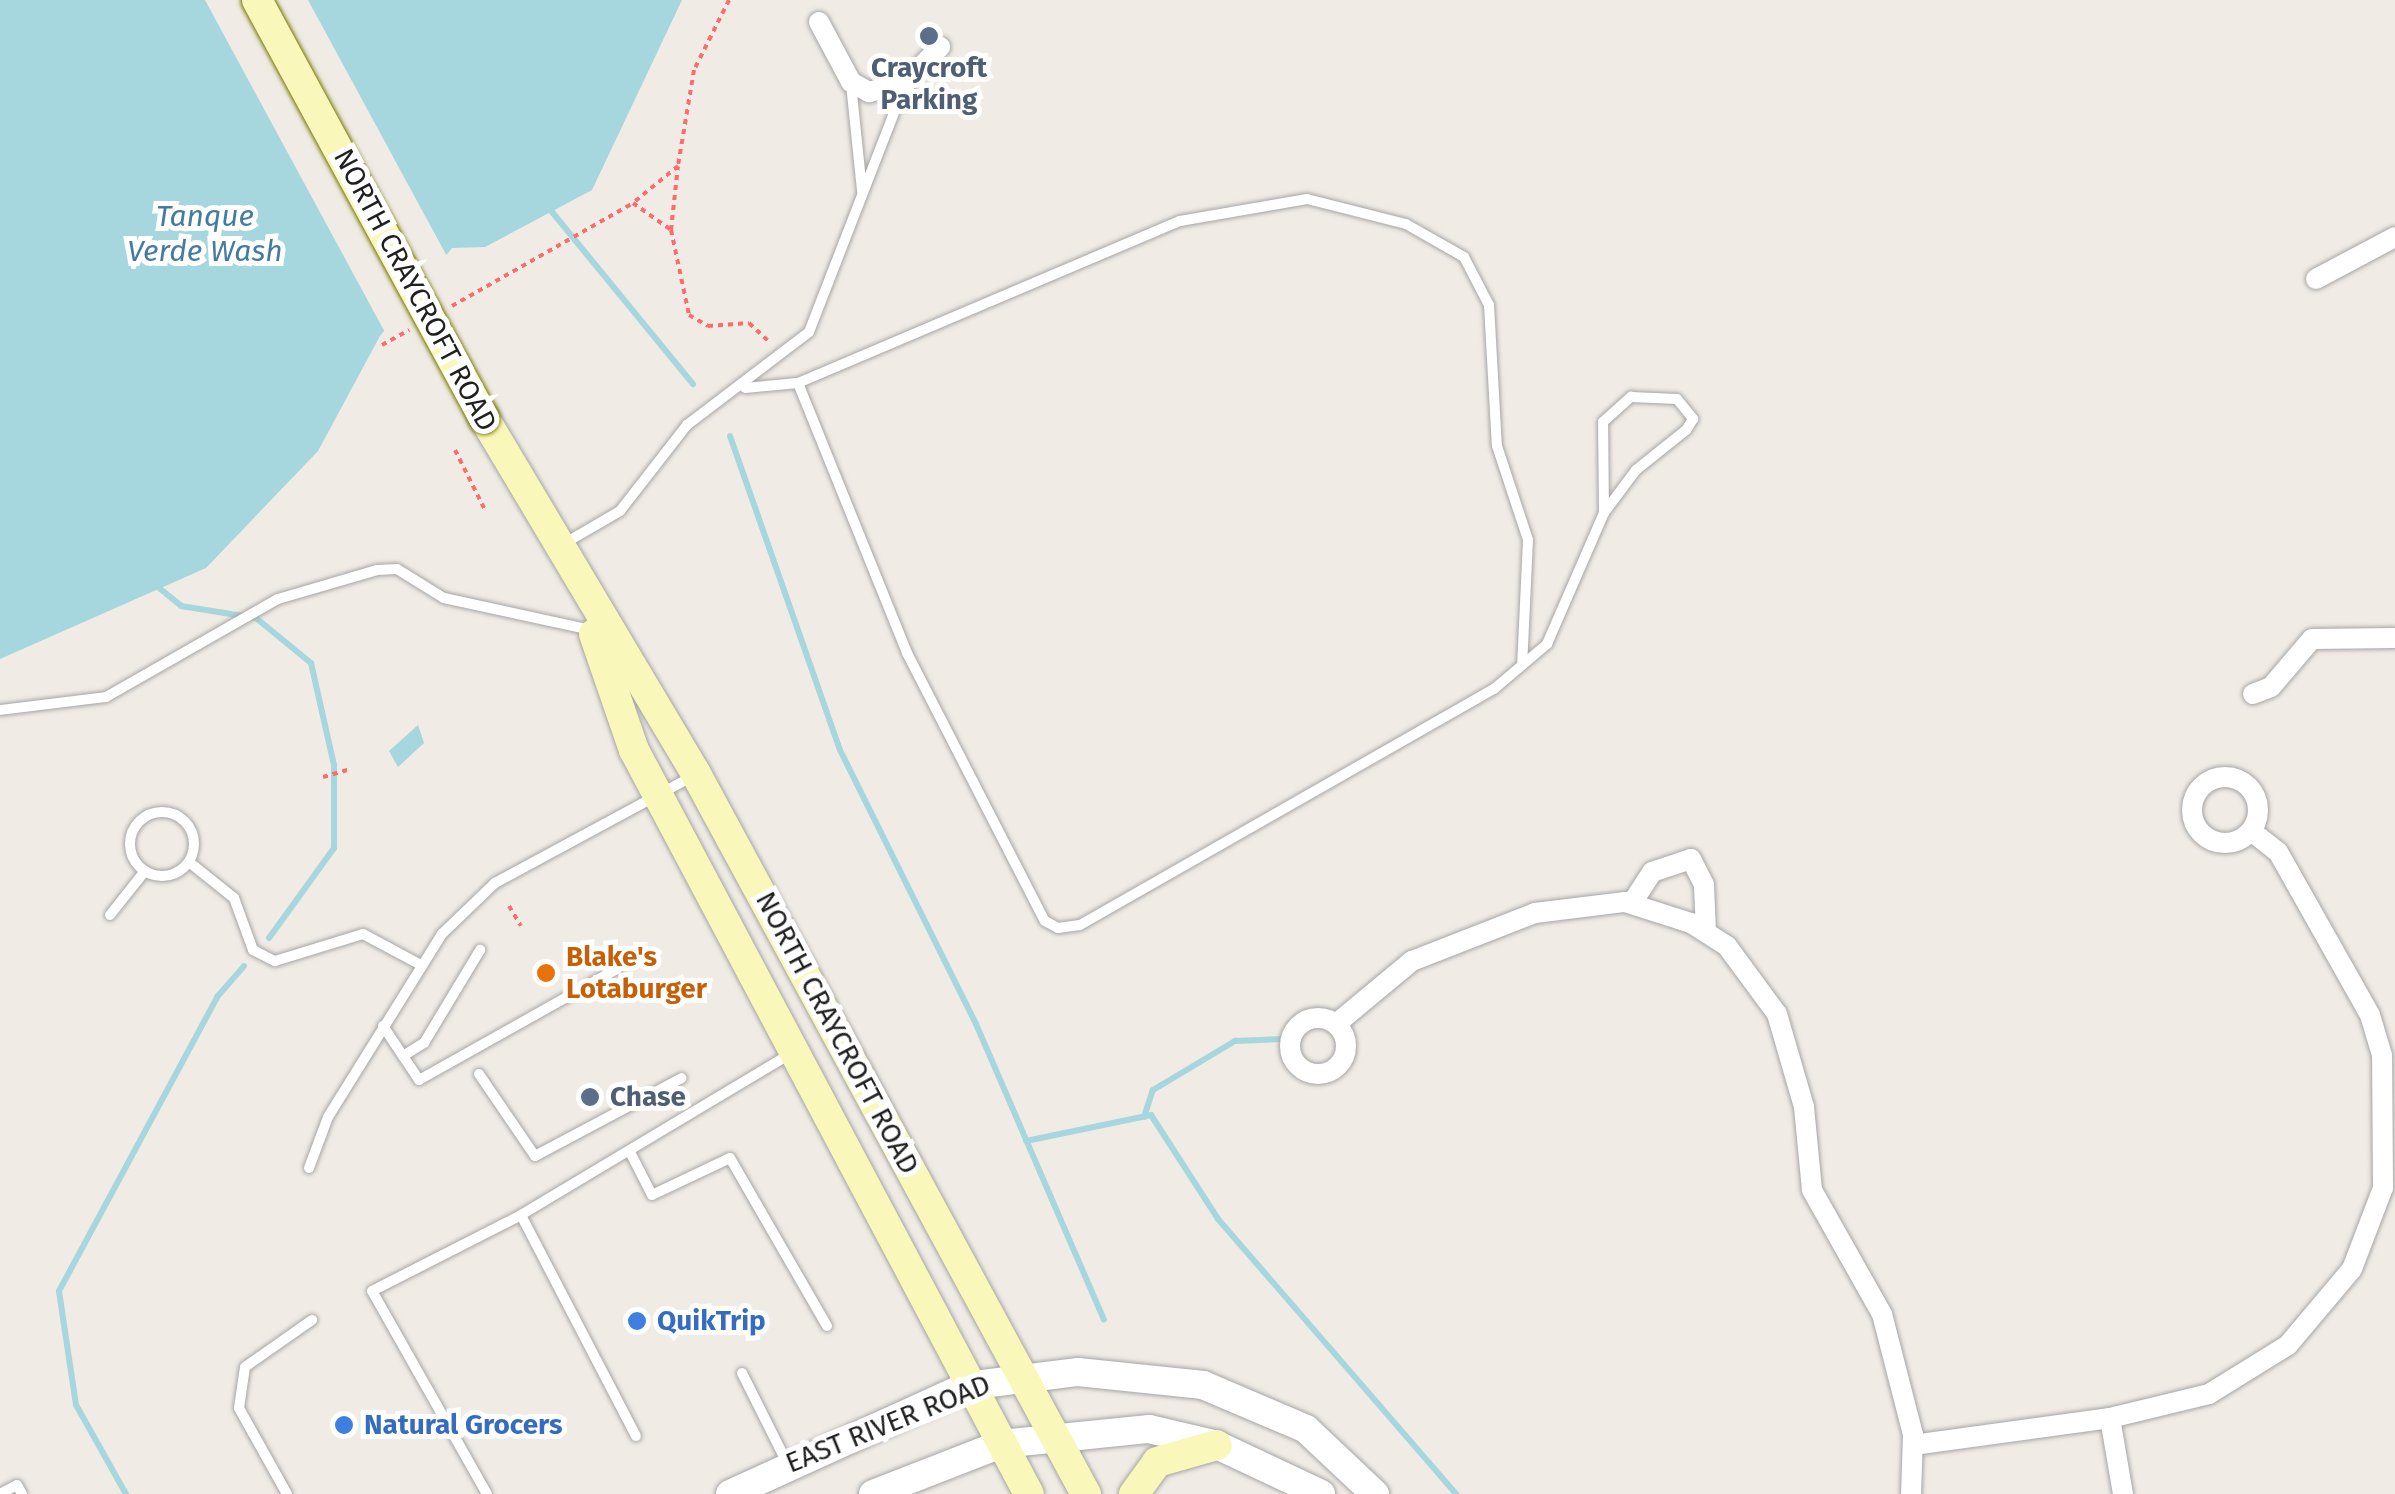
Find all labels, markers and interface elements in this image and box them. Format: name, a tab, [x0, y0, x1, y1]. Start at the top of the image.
marker: Craycroft Parking	[918, 25, 940, 47]
place label: Craycroft Parking	[871, 51, 987, 117]
street label: NORTH CRAYCROFT ROAD	[326, 143, 504, 437]
water label: Tanque Verde Wash	[127, 198, 283, 268]
street label: NORTH CRAYCROFT ROAD	[748, 886, 926, 1180]
place label: Blake's Lotaburger	[566, 940, 707, 1006]
marker: Blake's Lotaburger	[535, 962, 557, 984]
place label: Chase	[610, 1080, 686, 1114]
marker: Chase	[579, 1086, 601, 1108]
place label: QuikTrip	[657, 1304, 766, 1338]
marker: QuikTrip	[626, 1310, 648, 1332]
street label: EAST RIVER ROAD	[781, 1368, 995, 1480]
place label: Natural Grocers	[364, 1408, 563, 1442]
marker: Natural Grocers	[333, 1414, 355, 1436]

